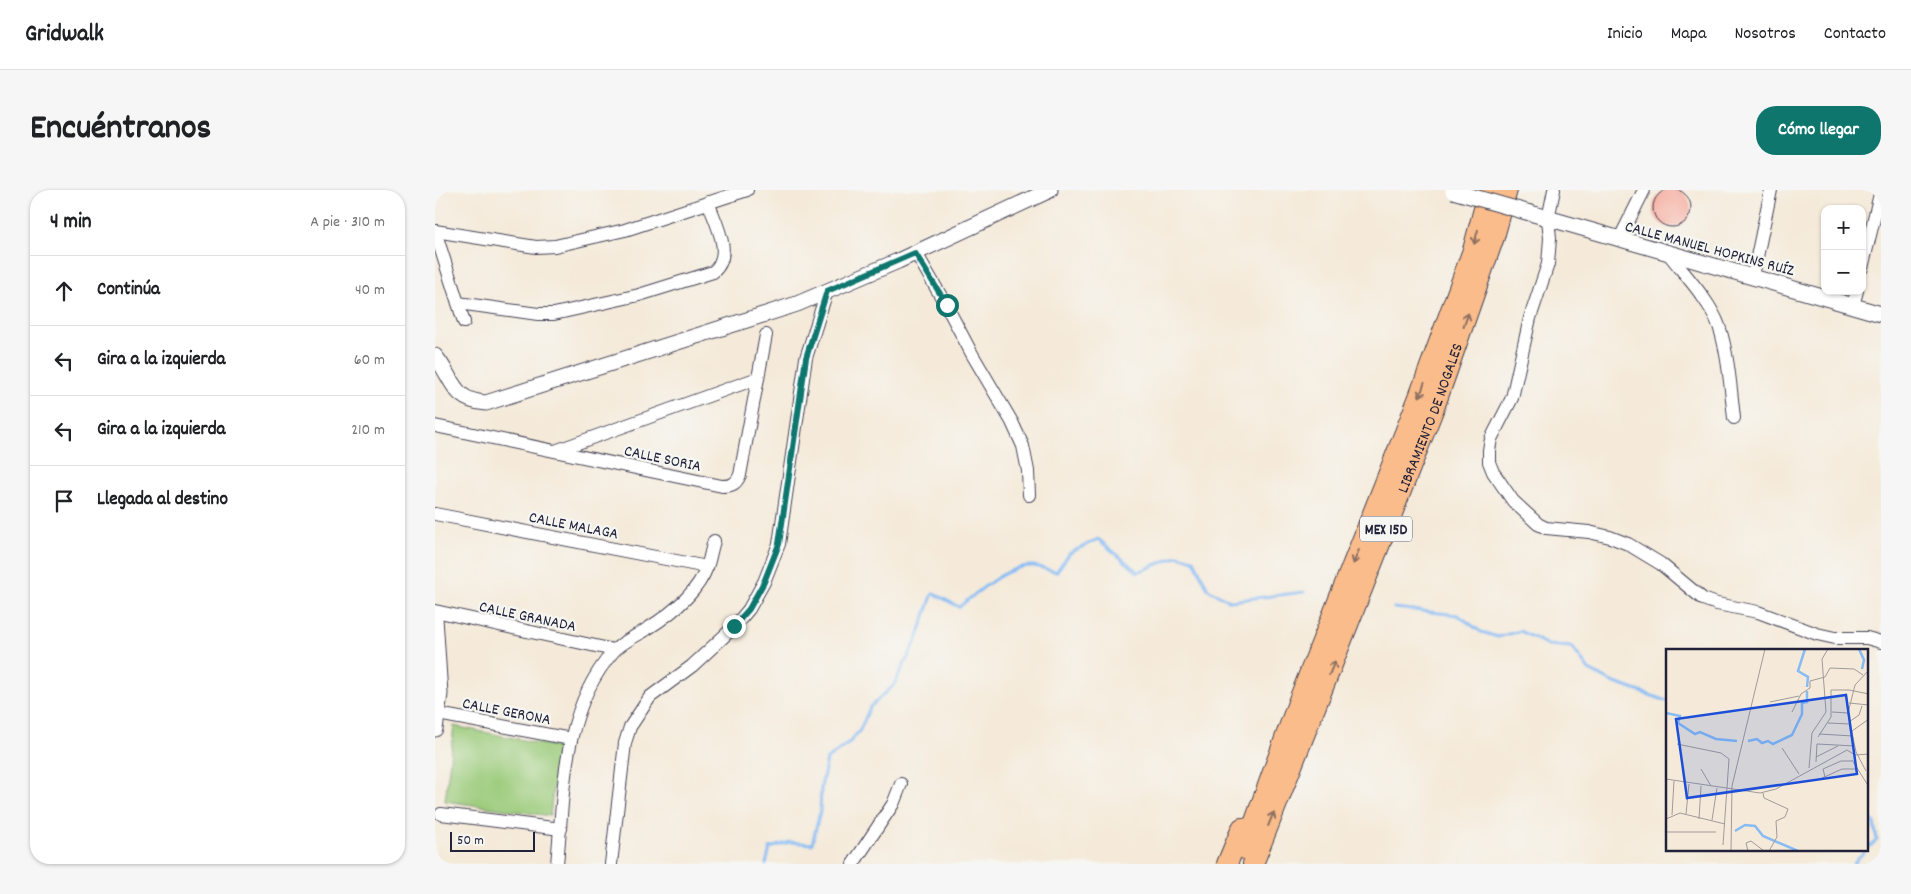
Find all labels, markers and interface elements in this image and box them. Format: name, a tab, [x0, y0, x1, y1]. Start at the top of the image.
text: Gridwalk	[25, 18, 104, 52]
text: Inicio	[1607, 22, 1643, 47]
text: Mapa	[1671, 22, 1706, 47]
text: Nosotros	[1734, 22, 1796, 47]
text: Contacto	[1824, 22, 1886, 47]
text: Encuéntranos	[30, 105, 211, 155]
button: Cómo llegar	[1756, 106, 1881, 155]
map controls	[1821, 205, 1866, 295]
button: +	[1821, 205, 1866, 250]
text: 4 min	[50, 208, 92, 238]
text: A pie · 310 m	[310, 211, 385, 234]
street label: CALLE MANUEL HOPKINS RUÍZ	[1622, 216, 1797, 283]
one-way arrow	[1471, 229, 1481, 245]
button: −	[1821, 250, 1866, 295]
icon: ahead	[50, 277, 78, 305]
text: Continúa	[97, 277, 160, 304]
text: 40 m	[355, 279, 385, 302]
route start	[936, 294, 959, 317]
one-way arrow	[1461, 313, 1471, 329]
street label: LIBRAMIENTO DE NOGALES	[1392, 340, 1470, 497]
icon: left	[50, 347, 78, 375]
text: Gira a la izquierda	[97, 347, 225, 374]
text: 60 m	[354, 349, 385, 372]
one-way arrow	[1417, 382, 1426, 397]
icon: left	[50, 417, 78, 445]
text: Gira a la izquierda	[97, 417, 225, 444]
text: 210 m	[351, 419, 385, 442]
street label: CALLE SORIA	[622, 440, 703, 479]
icon: arrive	[50, 487, 78, 515]
text: Llegada al destino	[97, 487, 228, 514]
street label: CALLE MALAGA	[527, 506, 621, 546]
road number: MEX 15D	[1360, 516, 1412, 542]
one-way arrow	[1350, 550, 1359, 565]
street label: CALLE GRANADA	[477, 596, 578, 639]
route end	[723, 615, 746, 638]
inset map	[1666, 649, 1869, 852]
one-way arrow	[1327, 661, 1337, 676]
street label: CALLE GERONA	[460, 693, 553, 732]
one-way arrow	[1267, 812, 1277, 827]
scale bar	[450, 829, 535, 852]
text: 50 m	[457, 831, 484, 851]

